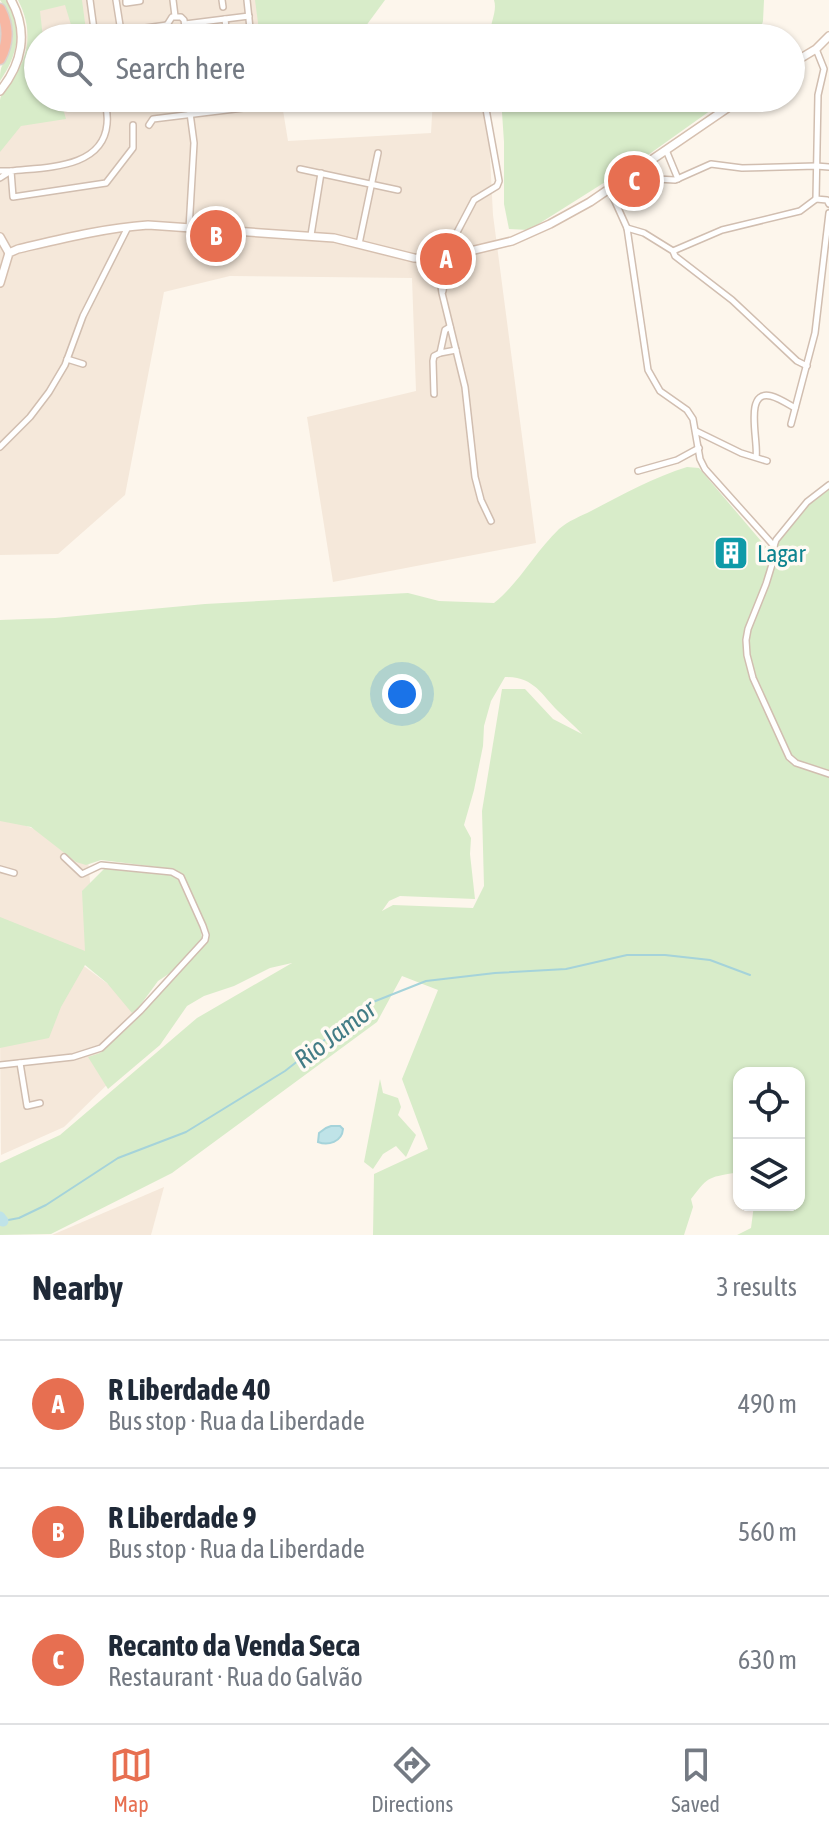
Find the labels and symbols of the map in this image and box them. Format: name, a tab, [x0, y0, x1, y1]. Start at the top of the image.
pin: C	[608, 151, 660, 211]
pin: B	[190, 206, 242, 266]
pin: A	[420, 229, 472, 289]
building icon: Lagar	[712, 534, 750, 572]
place label: Lagar	[757, 540, 806, 567]
your location	[382, 674, 422, 714]
water label: Rio Jamor	[289, 993, 383, 1074]

